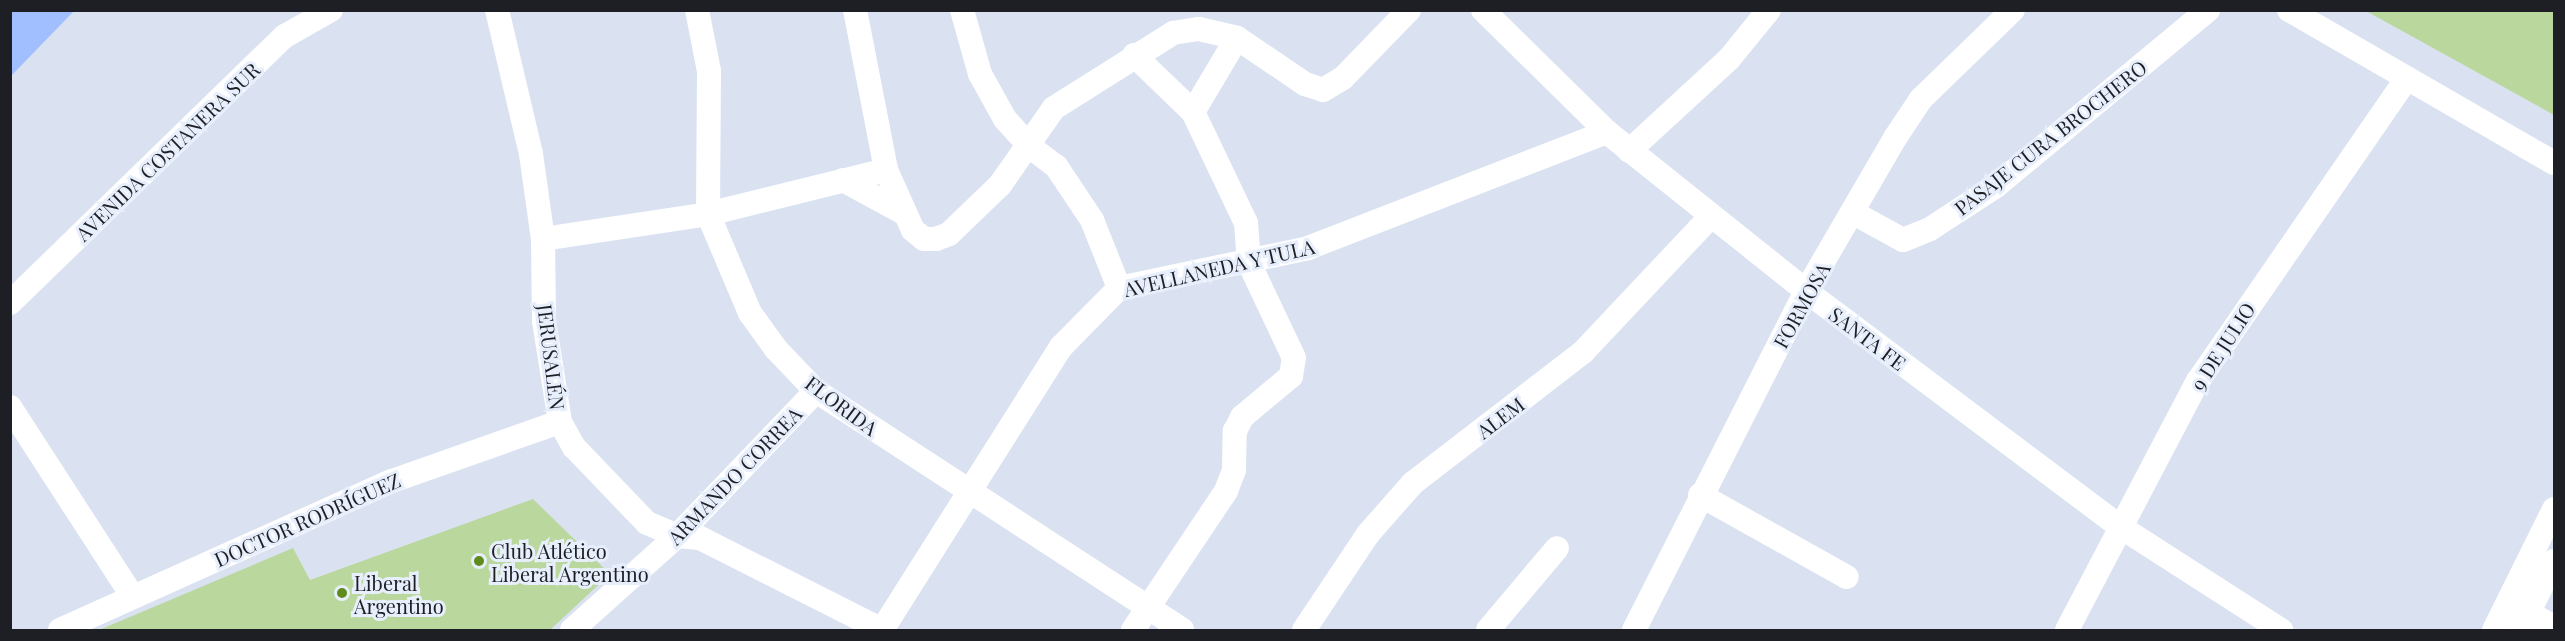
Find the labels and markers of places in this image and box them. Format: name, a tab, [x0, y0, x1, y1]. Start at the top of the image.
place label: Club Atlético Liberal Argentino	[491, 538, 649, 585]
marker: Club Atlético Liberal Argentino	[472, 554, 486, 568]
place label: Liberal Argentino	[354, 570, 444, 617]
marker: Liberal Argentino	[335, 586, 349, 600]

